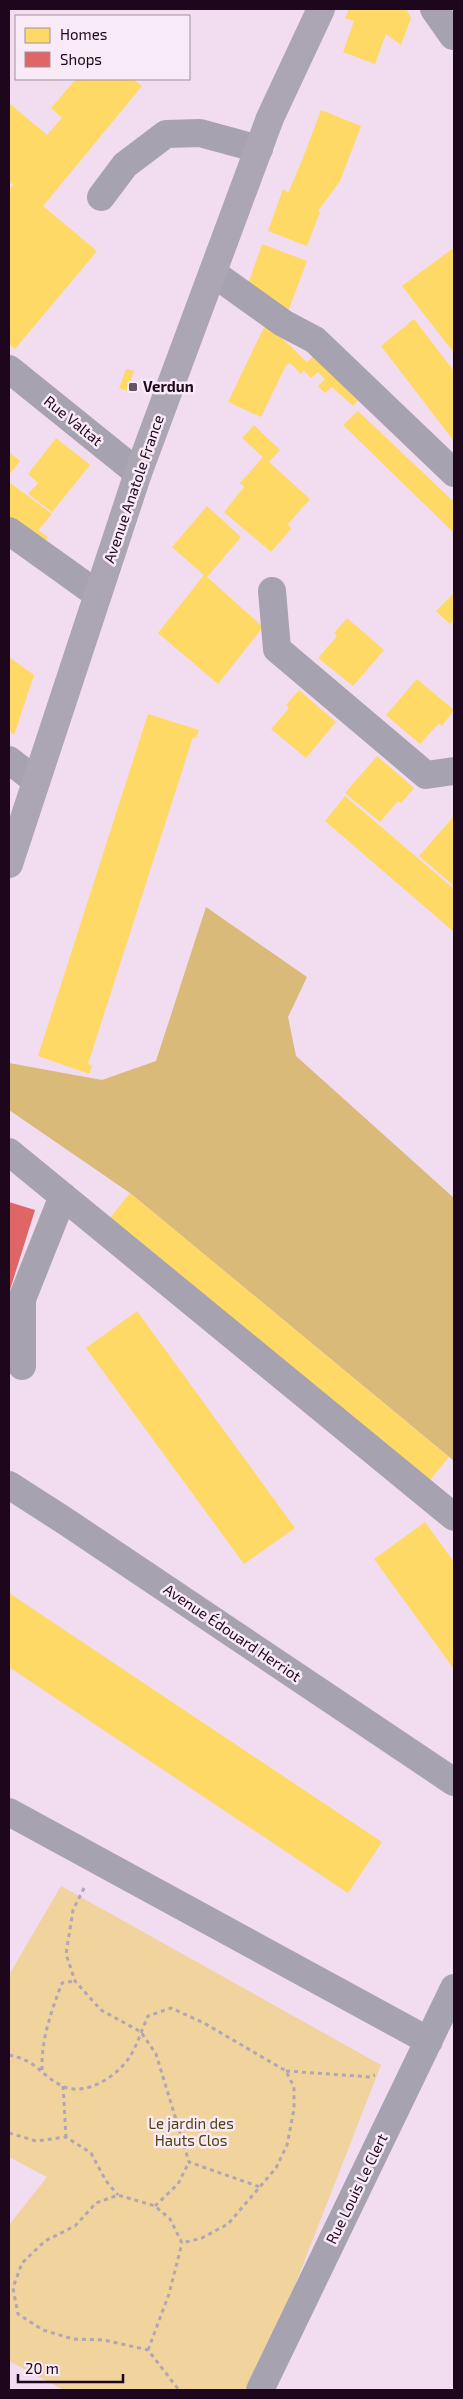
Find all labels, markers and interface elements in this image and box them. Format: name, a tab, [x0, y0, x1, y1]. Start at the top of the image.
legend	[15, 15, 190, 80]
text: Homes	[60, 25, 107, 43]
text: Shops	[60, 50, 102, 68]
place label: Verdun	[143, 377, 194, 395]
marker: Verdun	[127, 381, 139, 393]
street label: Rue Valtat	[41, 391, 107, 449]
street label: Avenue Anatole France	[99, 412, 167, 565]
street label: Avenue Édouard Herriot	[160, 1579, 305, 1685]
park label: Le jardin des Hauts Clos	[148, 2114, 234, 2149]
street label: Rue Louis Le Clert	[322, 2130, 391, 2247]
scale bar	[18, 2352, 122, 2384]
text: 20 m	[25, 2359, 59, 2377]

